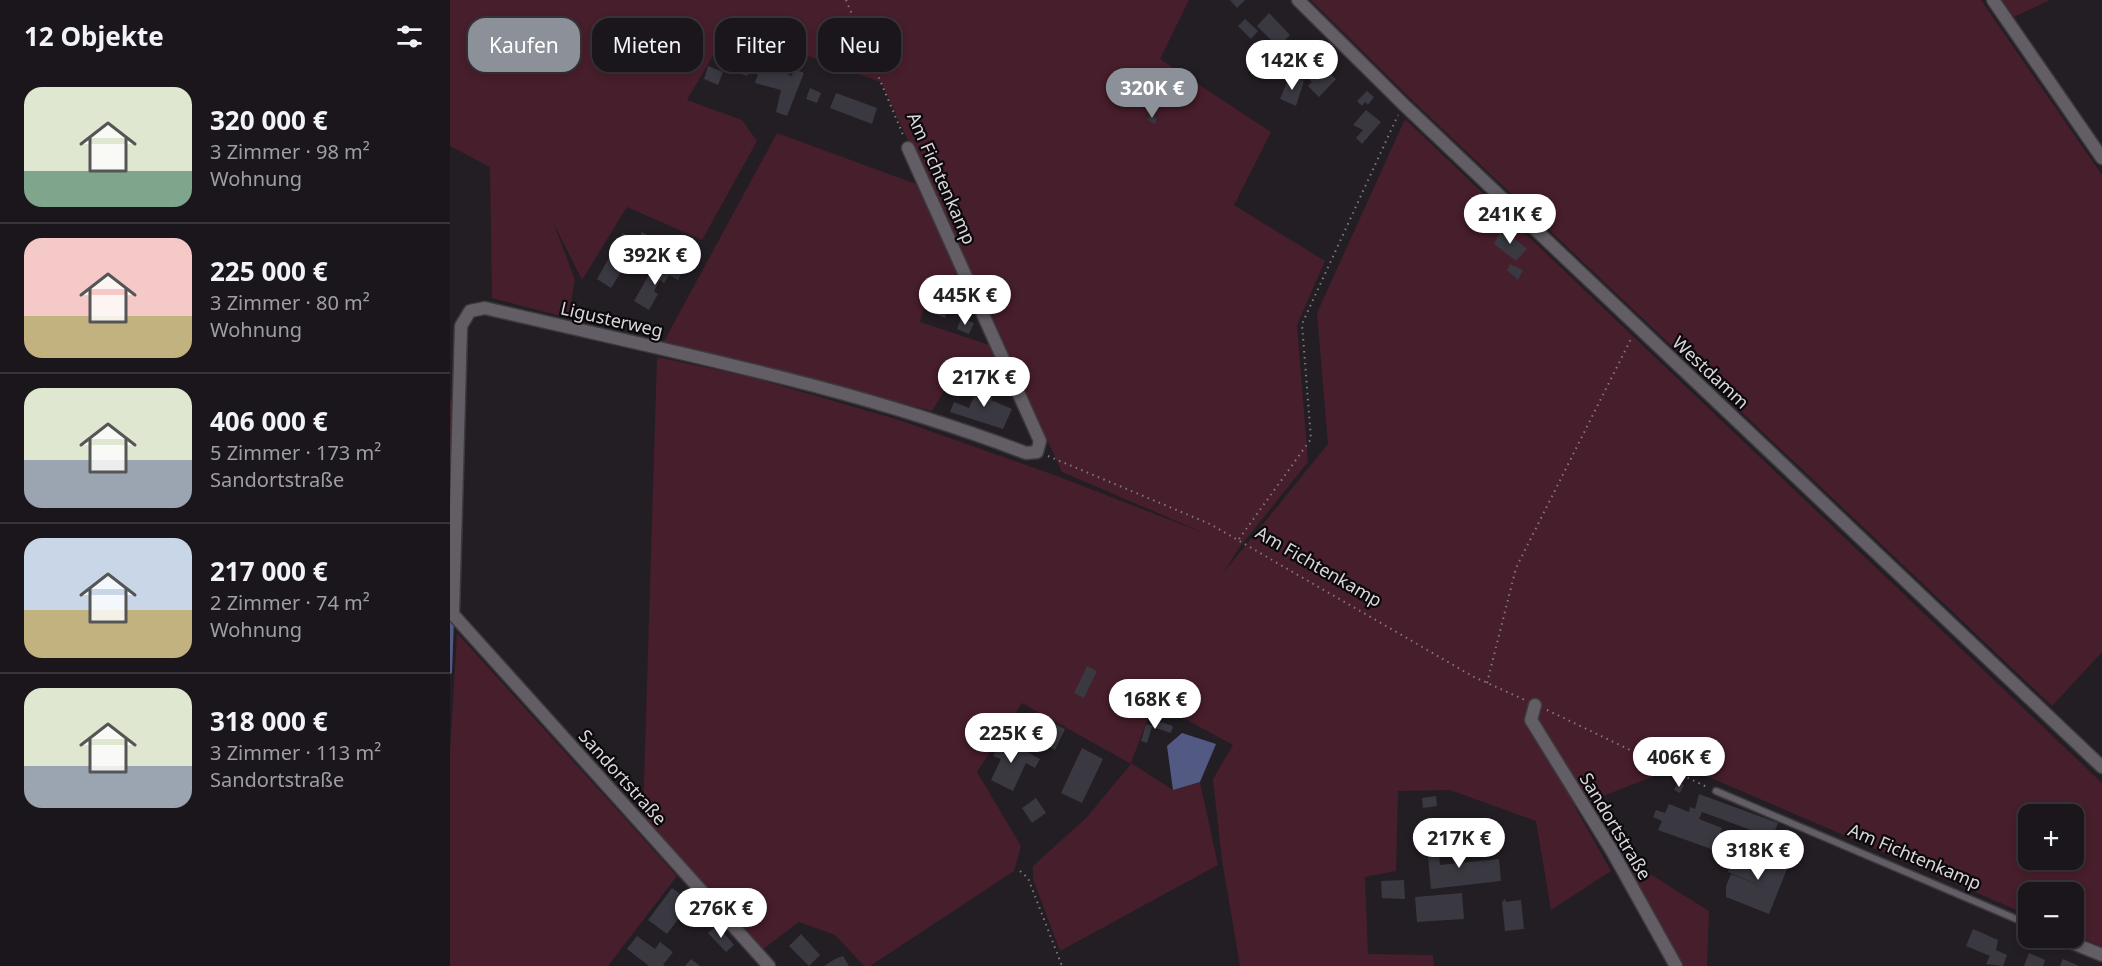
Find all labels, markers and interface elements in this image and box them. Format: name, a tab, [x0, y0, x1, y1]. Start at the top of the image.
text: 12 Objekte	[24, 18, 164, 54]
chip: Kaufen	[468, 18, 580, 72]
chip: Mieten	[592, 18, 703, 72]
chip: Filter	[715, 18, 806, 72]
chip: Neu	[818, 18, 901, 72]
icon: filters	[393, 20, 426, 53]
pin: 142K €	[1243, 40, 1341, 91]
text: 142K €	[1260, 46, 1324, 73]
pin: 320K €	[1103, 68, 1201, 119]
text: 320K €	[1120, 74, 1184, 101]
text: 320 000 €	[210, 102, 328, 138]
street label: Am Fichtenkamp	[902, 108, 982, 248]
icon: home	[72, 111, 144, 183]
text: 3 Zimmer · 98 m²	[210, 138, 370, 165]
text: Wohnung	[210, 165, 302, 192]
pin: 241K €	[1461, 194, 1559, 245]
text: 241K €	[1478, 200, 1542, 227]
pin: 392K €	[606, 235, 704, 286]
text: 392K €	[623, 241, 687, 268]
text: 225 000 €	[210, 253, 328, 289]
icon: home	[72, 262, 144, 334]
pin: 445K €	[916, 275, 1014, 326]
text: 445K €	[933, 281, 997, 308]
text: 3 Zimmer · 80 m²	[210, 289, 370, 316]
street label: Ligusterweg	[558, 296, 666, 342]
text: Wohnung	[210, 316, 302, 343]
street label: Westdamm	[1668, 330, 1754, 414]
pin: 217K €	[935, 357, 1033, 408]
text: 217K €	[952, 363, 1016, 390]
text: 406 000 €	[210, 403, 328, 439]
icon: home	[72, 412, 144, 484]
text: 5 Zimmer · 173 m²	[210, 439, 381, 466]
text: Sandortstraße	[210, 466, 344, 493]
street label: Am Fichtenkamp	[1251, 520, 1387, 612]
text: 217 000 €	[210, 553, 328, 589]
icon: home	[72, 562, 144, 634]
text: 2 Zimmer · 74 m²	[210, 589, 370, 616]
text: Wohnung	[210, 616, 302, 643]
pin: 168K €	[1106, 679, 1204, 730]
text: 168K €	[1123, 685, 1187, 712]
text: 318 000 €	[210, 703, 328, 739]
icon: home	[72, 712, 144, 784]
pin: 225K €	[962, 713, 1060, 764]
text: 225K €	[979, 719, 1043, 746]
street label: Sandortstraße	[574, 724, 672, 830]
pin: 406K €	[1630, 737, 1728, 788]
text: 3 Zimmer · 113 m²	[210, 739, 381, 766]
text: 406K €	[1647, 743, 1711, 770]
text: Sandortstraße	[210, 766, 344, 793]
street label: Sandortstraße	[1575, 768, 1657, 884]
map controls	[2018, 804, 2084, 948]
button: +	[2018, 804, 2084, 870]
street label: Am Fichtenkamp	[1845, 817, 1985, 895]
pin: 217K €	[1410, 818, 1508, 869]
text: 217K €	[1427, 824, 1491, 851]
pin: 318K €	[1709, 830, 1807, 881]
text: 318K €	[1726, 836, 1790, 863]
button: −	[2018, 882, 2084, 948]
pin: 276K €	[672, 888, 770, 939]
text: 276K €	[689, 894, 753, 921]

